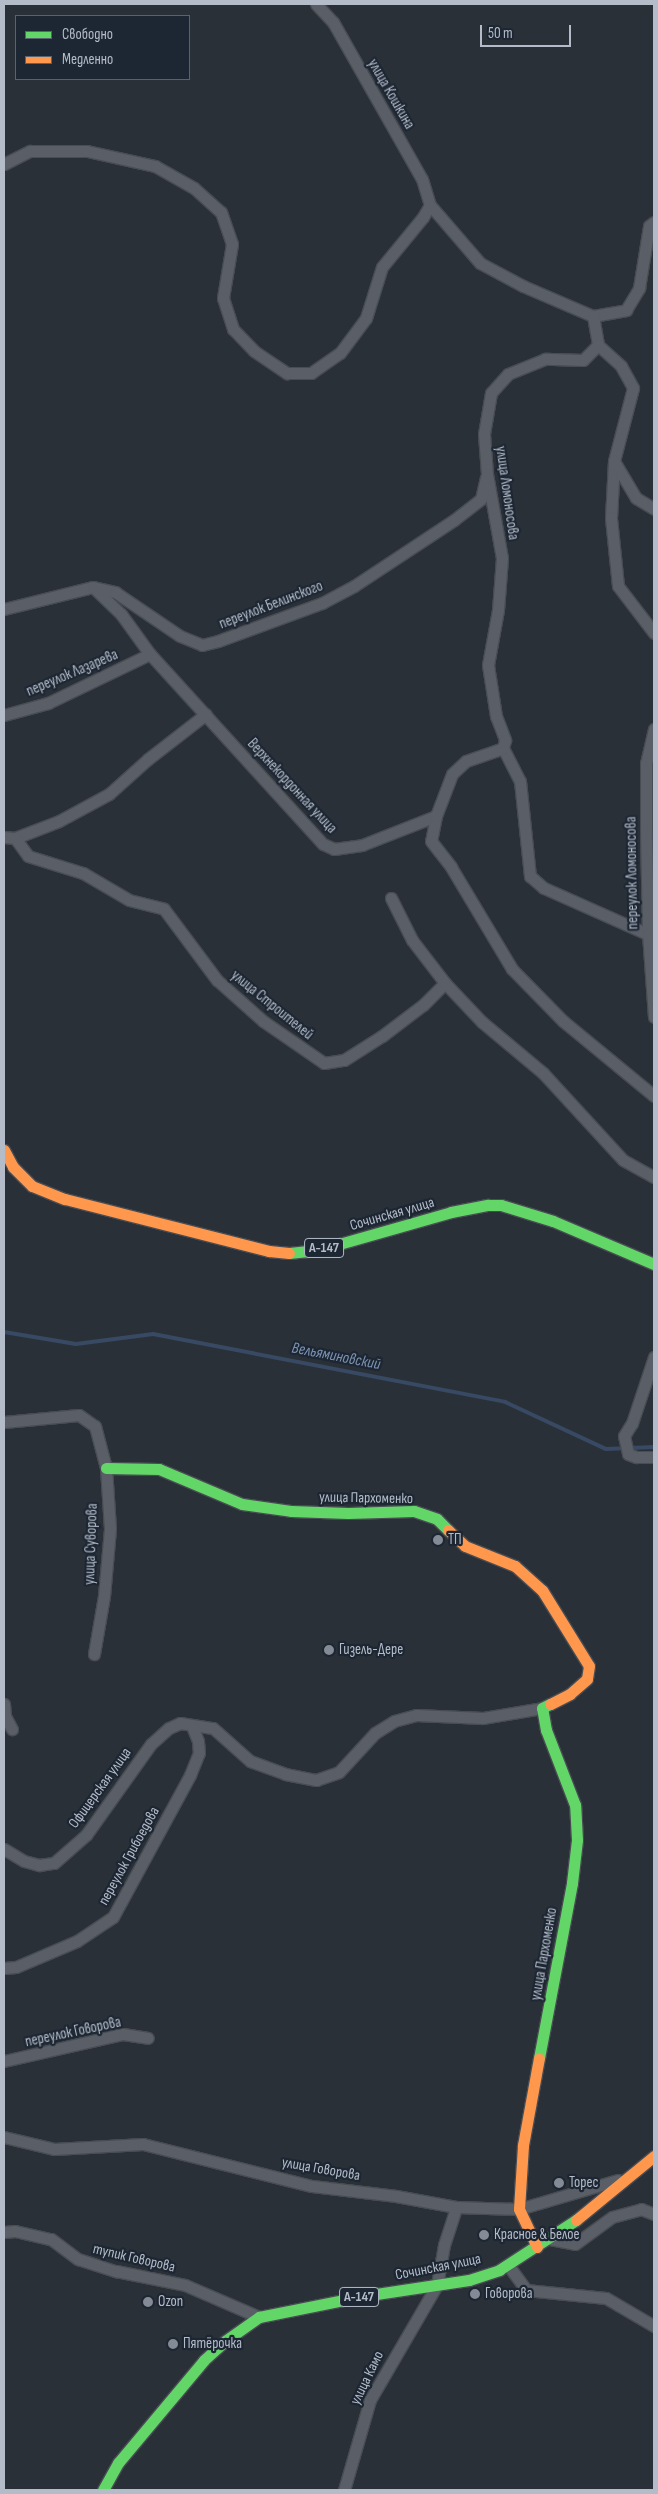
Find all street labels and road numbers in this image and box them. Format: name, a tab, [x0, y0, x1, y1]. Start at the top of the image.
street label: улица Кошкина	[364, 56, 418, 132]
street label: улица Ломоносова	[492, 445, 522, 541]
street label: переулок Белинского	[217, 577, 325, 633]
street label: переулок Лазарева	[24, 646, 120, 700]
street label: Верхнекордонная улица	[243, 735, 341, 837]
street label: переулок Ломоносова	[622, 816, 642, 930]
street label: улица Строителей	[227, 966, 317, 1044]
street label: Сочинская улица	[348, 1193, 436, 1235]
road number: А-147	[304, 1236, 344, 1260]
street label: улица Пархоменко	[319, 1488, 413, 1508]
street label: улица Суворова	[81, 1503, 101, 1585]
street label: Офицерская улица	[65, 1744, 135, 1832]
street label: переулок Грибоедова	[95, 1804, 163, 1908]
street label: улица Пархоменко	[527, 1906, 561, 2002]
street label: переулок Говорова	[23, 2013, 123, 2051]
street label: улица Говорова	[280, 2153, 362, 2185]
street label: тупик Говорова	[91, 2240, 177, 2276]
street label: Сочинская улица	[394, 2250, 482, 2284]
road number: А-147	[339, 2286, 379, 2308]
street label: улица Камо	[346, 2348, 388, 2408]

